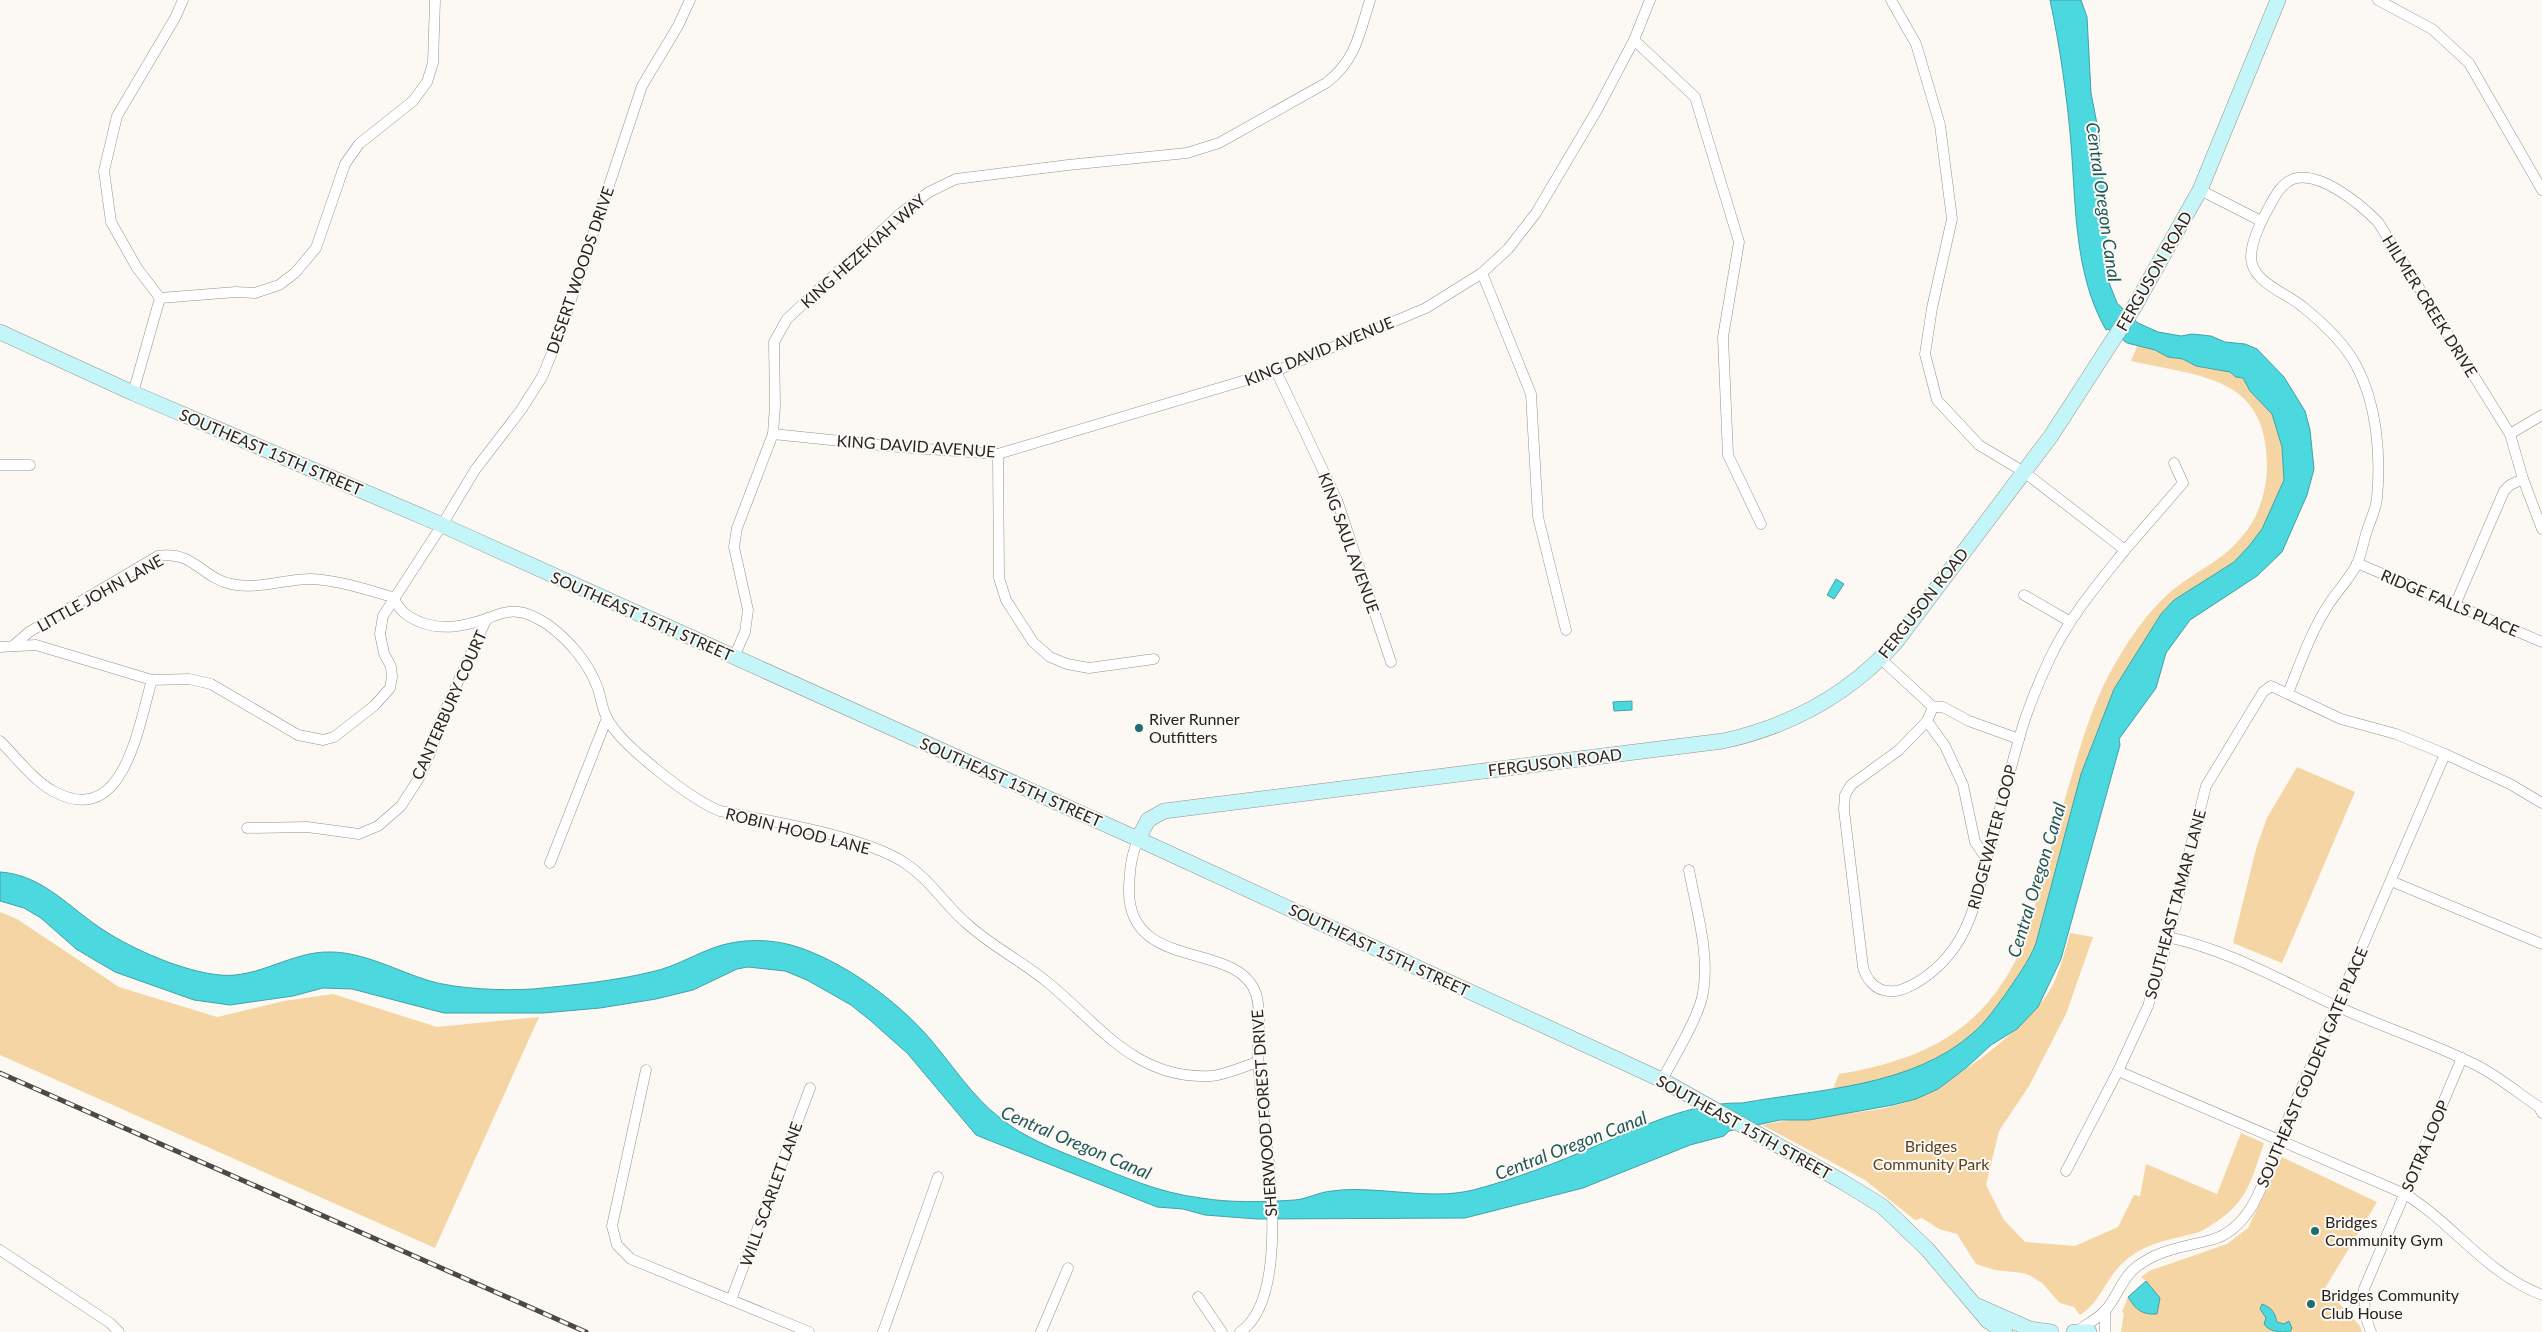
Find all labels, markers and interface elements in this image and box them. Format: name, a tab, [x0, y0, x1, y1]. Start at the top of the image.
water label: Central Oregon Canal	[2082, 121, 2126, 283]
street label: DESERT WOODS DRIVE	[542, 184, 617, 356]
street label: KING HEZEKIAH WAY	[796, 190, 929, 312]
street label: FERGUSON ROAD	[2112, 208, 2196, 334]
street label: HILMER CREEK DRIVE	[2379, 231, 2482, 380]
street label: KING DAVID AVENUE	[1241, 312, 1396, 389]
street label: SOUTHEAST 15TH STREET	[177, 404, 366, 499]
street label: KING DAVID AVENUE	[836, 430, 996, 461]
street label: KING SAUL AVENUE	[1315, 470, 1384, 616]
street label: FERGUSON ROAD	[1874, 544, 1972, 662]
street label: LITTLE JOHN LANE	[33, 550, 166, 635]
street label: RIDGE FALLS PLACE	[2378, 565, 2522, 640]
street label: SOUTHEAST 15TH STREET	[548, 567, 737, 665]
street label: CANTERBURY COURT	[407, 627, 490, 783]
place label: River Runner Outfitters	[1149, 709, 1240, 746]
marker: River Runner Outfitters	[1133, 722, 1145, 734]
street label: SOUTHEAST 15TH STREET	[917, 733, 1106, 831]
street label: FERGUSON ROAD	[1487, 744, 1623, 779]
street label: RIDGEWATER LOOP	[1963, 762, 2020, 911]
water label: Central Oregon Canal	[2002, 800, 2070, 960]
street label: ROBIN HOOD LANE	[724, 803, 872, 858]
street label: SOUTHEAST TAMAR LANE	[2140, 807, 2209, 1001]
street label: SOUTHEAST 15TH STREET	[1286, 899, 1473, 1000]
street label: SOUTHEAST GOLDEN GATE PLACE	[2252, 944, 2371, 1190]
street label: SHERWOOD FOREST DRIVE	[1247, 1009, 1280, 1217]
street label: SOUTHEAST 15TH STREET	[1653, 1070, 1836, 1183]
street label: SOTRA LOOP	[2397, 1097, 2453, 1195]
water label: Central Oregon Canal	[998, 1101, 1155, 1184]
water label: Central Oregon Canal	[1492, 1106, 1650, 1184]
street label: WILL SCARLET LANE	[736, 1119, 806, 1269]
park label: Bridges Community Park	[1873, 1136, 1990, 1173]
place label: Bridges Community Gym	[2325, 1212, 2443, 1249]
marker: Bridges Community Gym	[2309, 1225, 2321, 1237]
place label: Bridges Community Club House	[2321, 1285, 2460, 1322]
marker: Bridges Community Club House	[2305, 1298, 2317, 1310]

